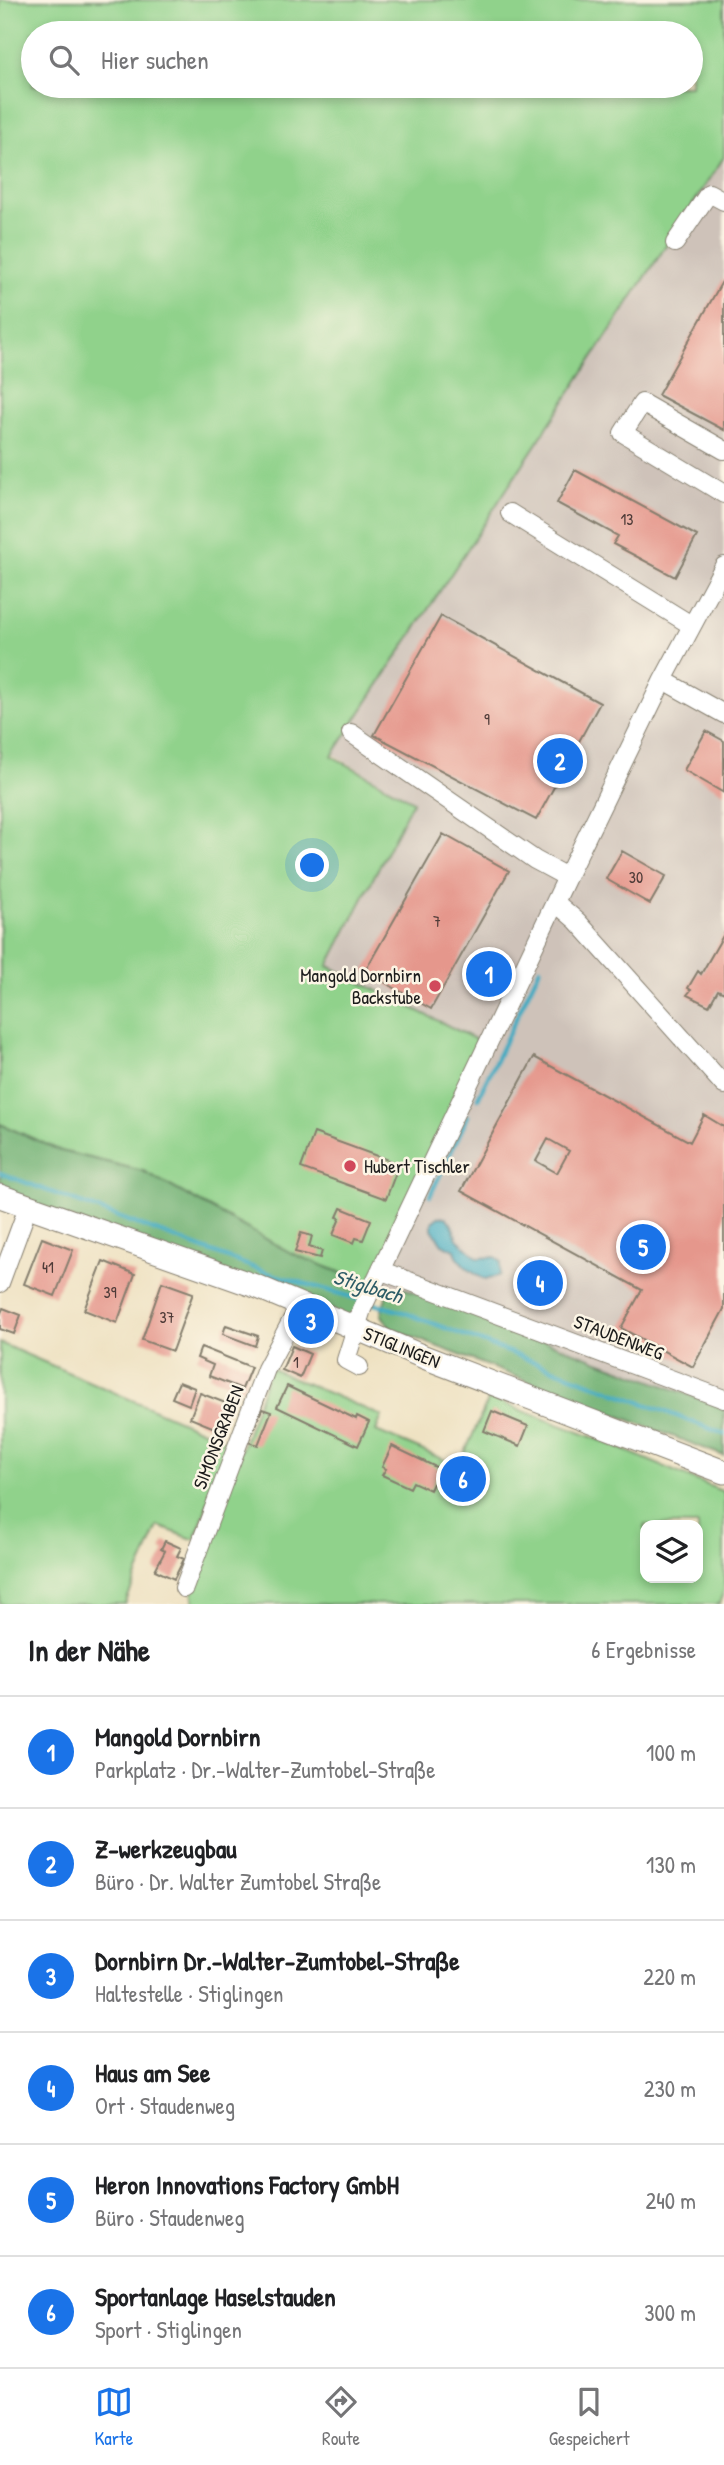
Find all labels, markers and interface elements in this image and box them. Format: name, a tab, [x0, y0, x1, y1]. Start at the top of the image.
search box	[21, 21, 703, 98]
icon: search	[45, 41, 83, 79]
text: Hier suchen	[101, 42, 209, 77]
house number: 13	[621, 508, 633, 530]
house number: 9	[484, 708, 490, 730]
pin: 2	[537, 735, 583, 787]
your location	[295, 848, 329, 882]
house number: 30	[629, 866, 643, 888]
house number: 7	[433, 910, 441, 932]
pin: 1	[466, 948, 512, 1000]
place label: Mangold Dornbirn Backstube	[300, 962, 421, 1010]
marker: Mangold Dornbirn Backstube	[427, 978, 443, 994]
place label: Hubert Tischler	[364, 1153, 471, 1179]
marker: Hubert Tischler	[342, 1158, 358, 1174]
pin: 5	[620, 1221, 666, 1273]
house number: 41	[42, 1256, 54, 1278]
pin: 4	[517, 1257, 563, 1309]
water label: Stiglbach	[330, 1262, 407, 1310]
house number: 39	[103, 1281, 117, 1303]
pin: 3	[288, 1295, 334, 1347]
house number: 37	[159, 1306, 175, 1328]
street label: STAUDENWEG	[570, 1308, 668, 1366]
street label: STIGLINGEN	[360, 1320, 444, 1374]
house number: 1	[293, 1351, 299, 1373]
street label: SIMONSGRABEN	[186, 1381, 250, 1493]
pin: 6	[440, 1453, 486, 1505]
map controls	[640, 1520, 703, 1583]
button: layers	[640, 1520, 703, 1583]
text: In der Nähe	[28, 1630, 150, 1670]
text: 6 Ergebnisse	[591, 1634, 696, 1665]
text: Mangold Dornbirn	[95, 1719, 260, 1754]
text: 1	[47, 1737, 55, 1768]
text: 100 m	[646, 1737, 696, 1768]
text: Parkplatz · Dr.-Walter-Zumtobel-Straße	[95, 1754, 435, 1785]
text: Z-werkzeugbau	[95, 1831, 237, 1866]
text: 2	[46, 1849, 56, 1880]
text: 130 m	[646, 1849, 696, 1880]
text: Büro · Dr. Walter Zumtobel Straße	[95, 1866, 381, 1897]
text: Dornbirn Dr.-Walter-Zumtobel-Straße	[95, 1943, 460, 1978]
text: 3	[46, 1961, 56, 1992]
text: 220 m	[643, 1961, 696, 1992]
text: Haltestelle · Stiglingen	[95, 1978, 283, 2009]
text: Haus am See	[95, 2055, 210, 2090]
text: 4	[47, 2073, 55, 2104]
text: 230 m	[644, 2073, 696, 2104]
text: Ort · Staudenweg	[95, 2090, 235, 2121]
text: Heron Innovations Factory GmbH	[95, 2167, 399, 2202]
text: 5	[46, 2185, 56, 2216]
text: 240 m	[645, 2185, 696, 2216]
text: Büro · Staudenweg	[95, 2202, 244, 2233]
text: Sportanlage Haselstauden	[95, 2279, 336, 2314]
text: 6	[46, 2297, 56, 2328]
text: 300 m	[644, 2297, 696, 2328]
text: Sport · Stiglingen	[95, 2314, 242, 2345]
tab: Karte	[94, 2383, 133, 2451]
tab: Route	[322, 2383, 360, 2451]
tab: Gespeichert	[549, 2383, 630, 2451]

